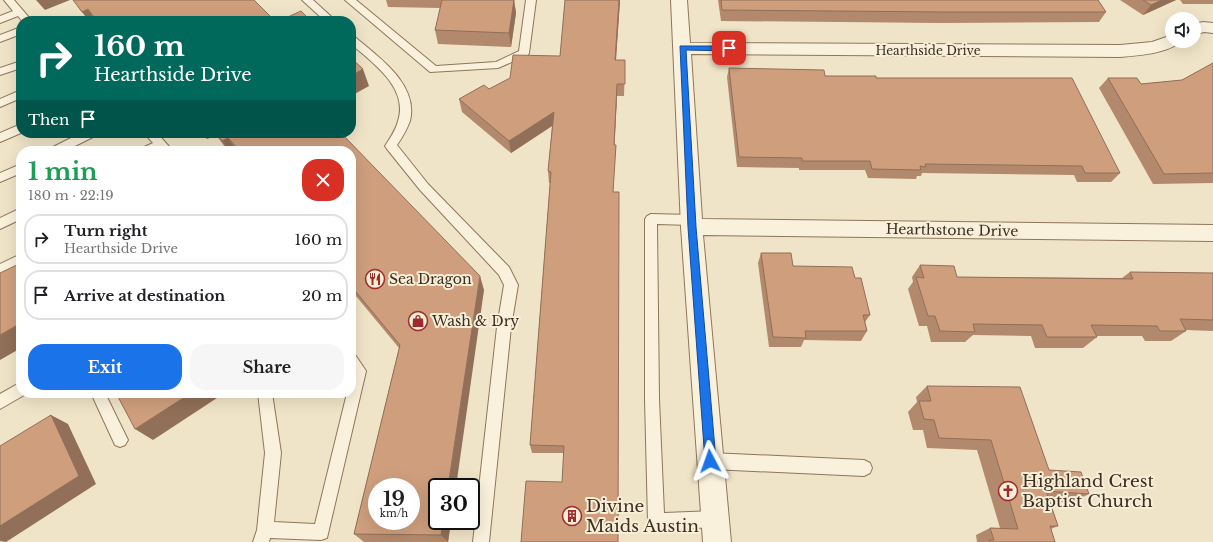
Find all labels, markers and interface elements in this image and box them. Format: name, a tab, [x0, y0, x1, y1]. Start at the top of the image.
map controls	[1165, 12, 1201, 48]
button: sound	[1165, 12, 1201, 48]
text: 160 m	[94, 29, 185, 64]
pin	[712, 31, 746, 65]
icon: right	[28, 32, 80, 84]
icon: arrive	[718, 37, 740, 59]
street label: Hearthside Drive	[875, 43, 981, 58]
text: Hearthside Drive	[94, 64, 252, 86]
icon: arrive	[77, 108, 99, 130]
text: Then	[28, 110, 69, 129]
text: 1 min	[28, 157, 98, 186]
button: close	[302, 159, 344, 201]
text: 180 m · 22:19	[28, 187, 114, 204]
street label: Hearthstone Drive	[886, 220, 1018, 240]
text: Turn right	[64, 221, 147, 240]
icon: right	[30, 228, 52, 250]
text: 160 m	[295, 230, 342, 249]
text: Hearthside Drive	[64, 240, 178, 257]
restaurant icon: Sea Dragon	[364, 268, 386, 290]
place label: Sea Dragon	[389, 270, 472, 288]
icon: arrive	[30, 284, 52, 306]
text: Arrive at destination	[64, 286, 225, 305]
text: 20 m	[302, 286, 342, 305]
shop icon: Wash & Dry	[407, 310, 429, 332]
place label: Wash & Dry	[431, 312, 519, 330]
button: Exit	[28, 344, 182, 390]
button: Share	[190, 344, 344, 390]
position arrow	[689, 440, 731, 482]
place label: Highland Crest Baptist Church	[1022, 471, 1154, 512]
speed limit sign: 30	[428, 478, 480, 530]
church icon: Highland Crest Baptist Church	[997, 480, 1019, 502]
text: 19	[383, 487, 405, 511]
place label: Divine Maids Austin	[586, 496, 699, 537]
building icon: Divine Maids Austin	[561, 505, 583, 527]
text: km/h	[380, 507, 408, 520]

